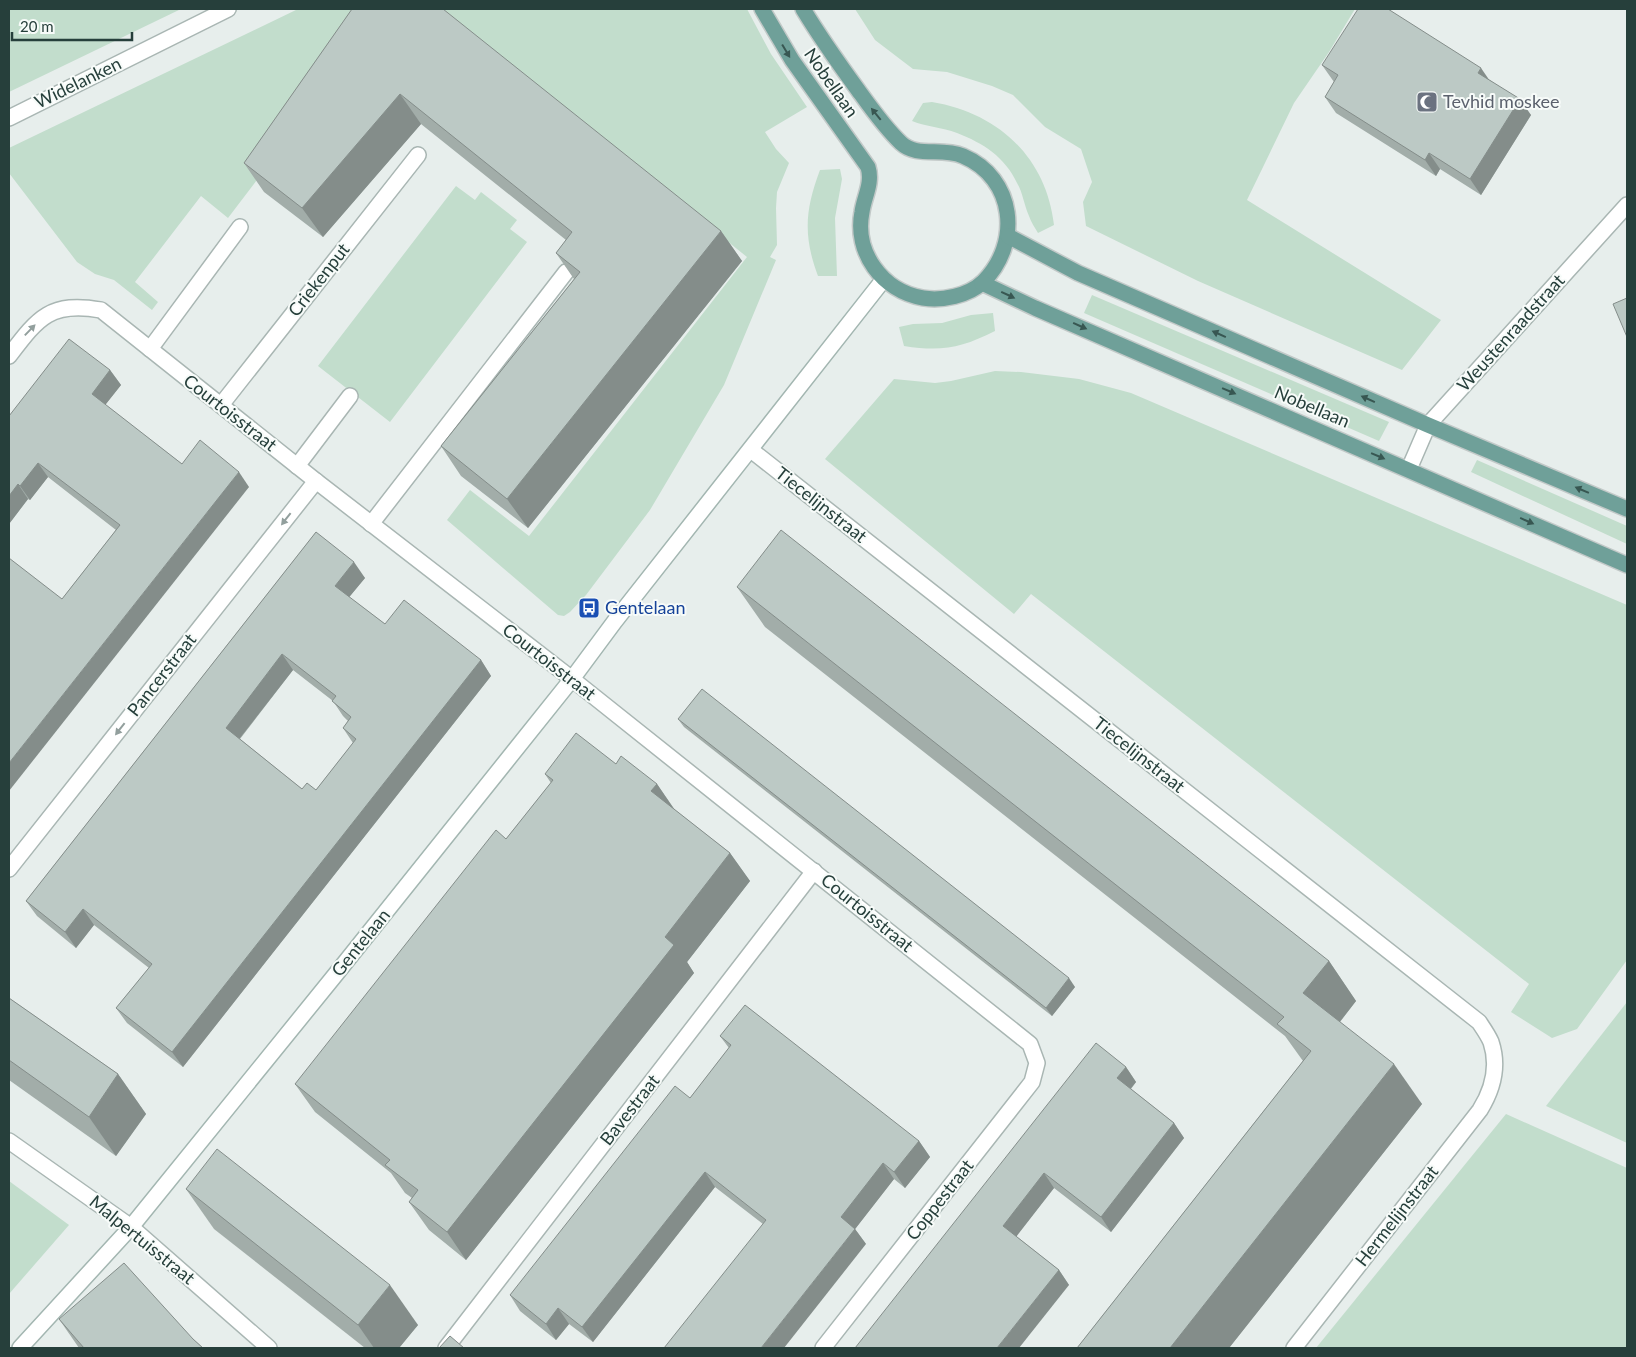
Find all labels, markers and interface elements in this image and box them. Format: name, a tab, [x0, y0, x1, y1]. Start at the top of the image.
scale bar	[12, 10, 132, 42]
text: 20 m	[20, 17, 54, 35]
street label: Nobellaan	[800, 43, 864, 121]
one-way arrow	[781, 44, 791, 57]
street label: Widelanken	[31, 52, 125, 113]
mosque icon: Tevhid moskee	[1415, 90, 1439, 114]
place label: Tevhid moskee	[1443, 90, 1560, 112]
one-way arrow	[871, 108, 882, 121]
street label: Criekenput	[283, 238, 354, 320]
street label: Weustenraadstraat	[1452, 269, 1569, 395]
one-way arrow	[1001, 292, 1015, 300]
one-way arrow	[1073, 323, 1087, 331]
one-way arrow	[24, 324, 36, 336]
one-way arrow	[1212, 330, 1226, 338]
street label: Courtoisstraat	[180, 369, 282, 456]
street label: Nobellaan	[1271, 380, 1353, 432]
one-way arrow	[1222, 387, 1237, 395]
one-way arrow	[1361, 395, 1375, 403]
one-way arrow	[1371, 452, 1385, 460]
street label: Tiecelijnstraat	[771, 462, 872, 547]
one-way arrow	[1574, 486, 1589, 494]
one-way arrow	[280, 512, 291, 525]
one-way arrow	[1520, 517, 1534, 525]
bus stop icon: Gentelaan	[577, 596, 601, 620]
place label: Gentelaan	[605, 596, 686, 618]
street label: Courtoisstraat	[499, 618, 601, 705]
street label: Pancerstraat	[122, 628, 201, 720]
street label: Tiecelijnstraat	[1089, 712, 1190, 797]
one-way arrow	[114, 722, 125, 735]
street label: Courtoisstraat	[817, 868, 919, 956]
street label: Gentelaan	[326, 904, 394, 981]
street label: Bavestraat	[595, 1069, 664, 1149]
street label: Coppestraat	[901, 1154, 978, 1244]
street label: Hermelijnstraat	[1350, 1160, 1443, 1270]
street label: Malpertuisstraat	[85, 1190, 200, 1289]

